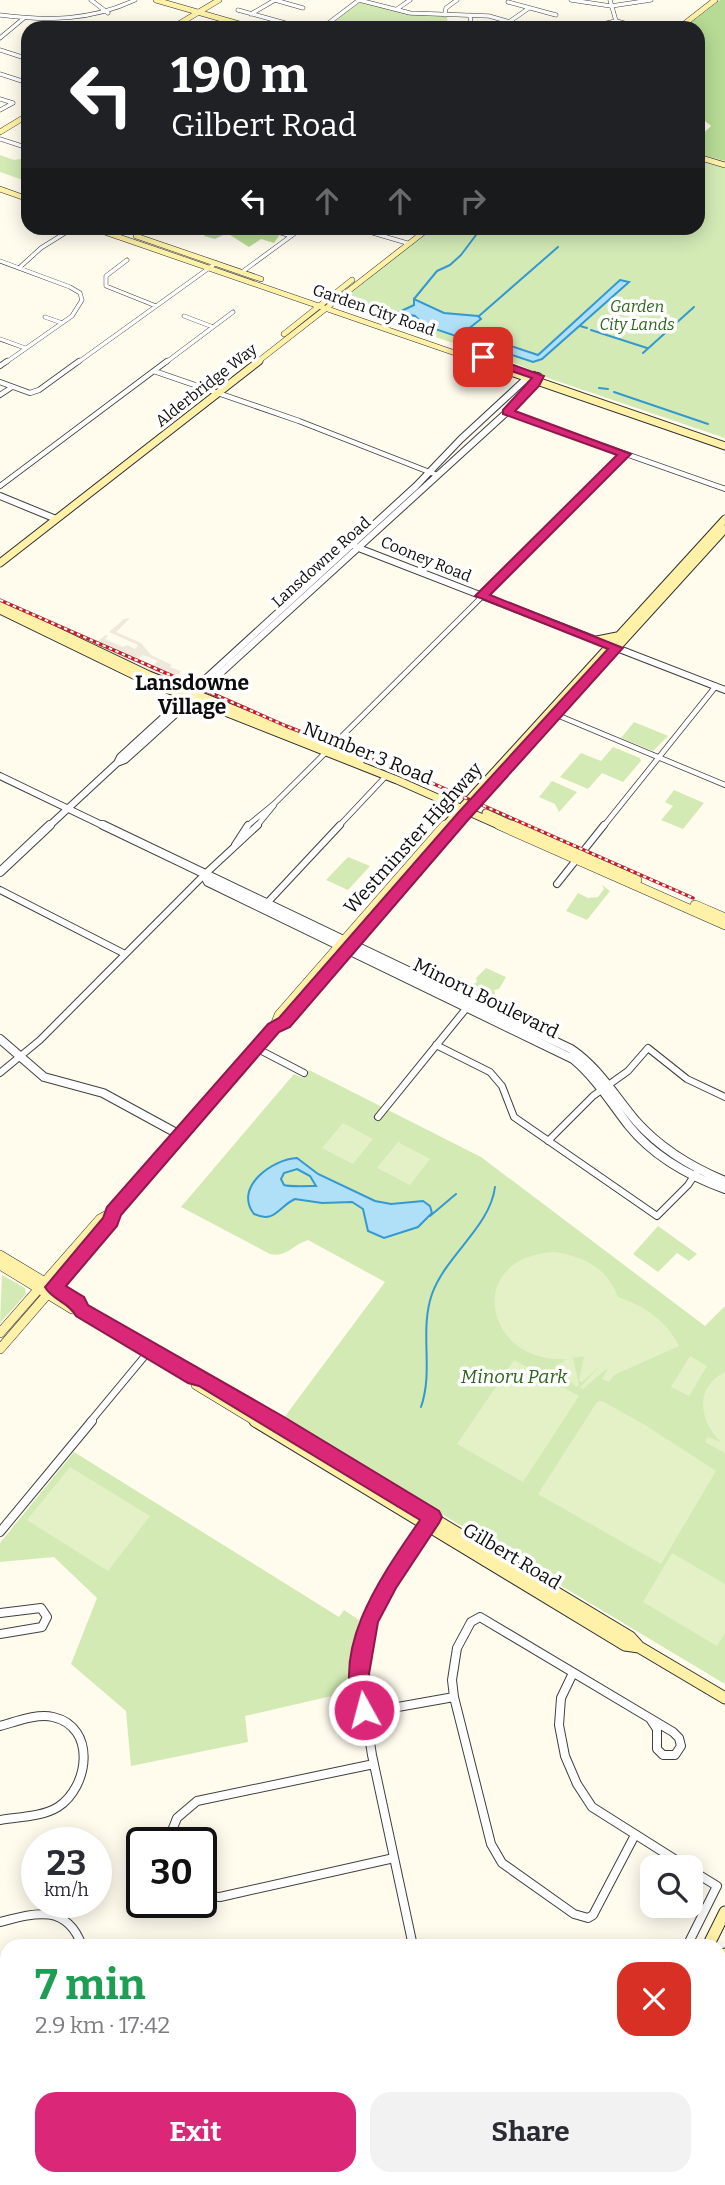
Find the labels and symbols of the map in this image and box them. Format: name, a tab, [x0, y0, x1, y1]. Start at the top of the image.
street label: Garden City Road	[310, 280, 438, 340]
park label: Garden City Lands	[599, 297, 675, 334]
pin	[453, 327, 513, 387]
street label: Alderbridge Way	[151, 339, 261, 431]
street label: Lansdowne Road	[268, 512, 375, 611]
street label: Cooney Road	[378, 532, 475, 586]
district label: Lansdowne Village	[135, 670, 249, 720]
street label: Number 3 Road	[300, 717, 436, 789]
street label: Westminster Highway	[339, 757, 488, 918]
street label: Minoru Boulevard	[410, 953, 562, 1043]
park label: Minoru Park	[461, 1365, 568, 1388]
street label: Gilbert Road	[459, 1518, 565, 1594]
position arrow	[327, 1673, 401, 1747]
speed limit sign: 30	[126, 1827, 217, 1918]

